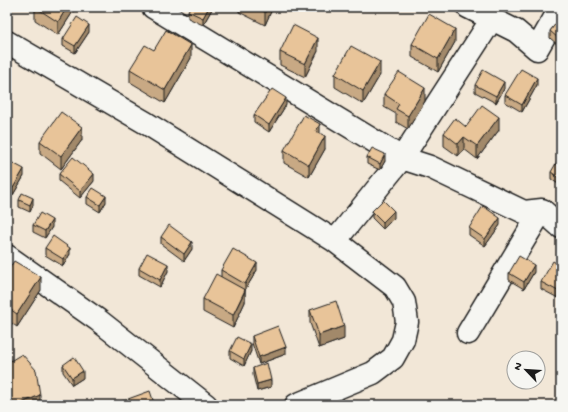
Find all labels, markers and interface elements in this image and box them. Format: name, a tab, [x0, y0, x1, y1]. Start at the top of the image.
north arrow	[506, 350, 546, 390]
text: N	[512, 361, 526, 372]

